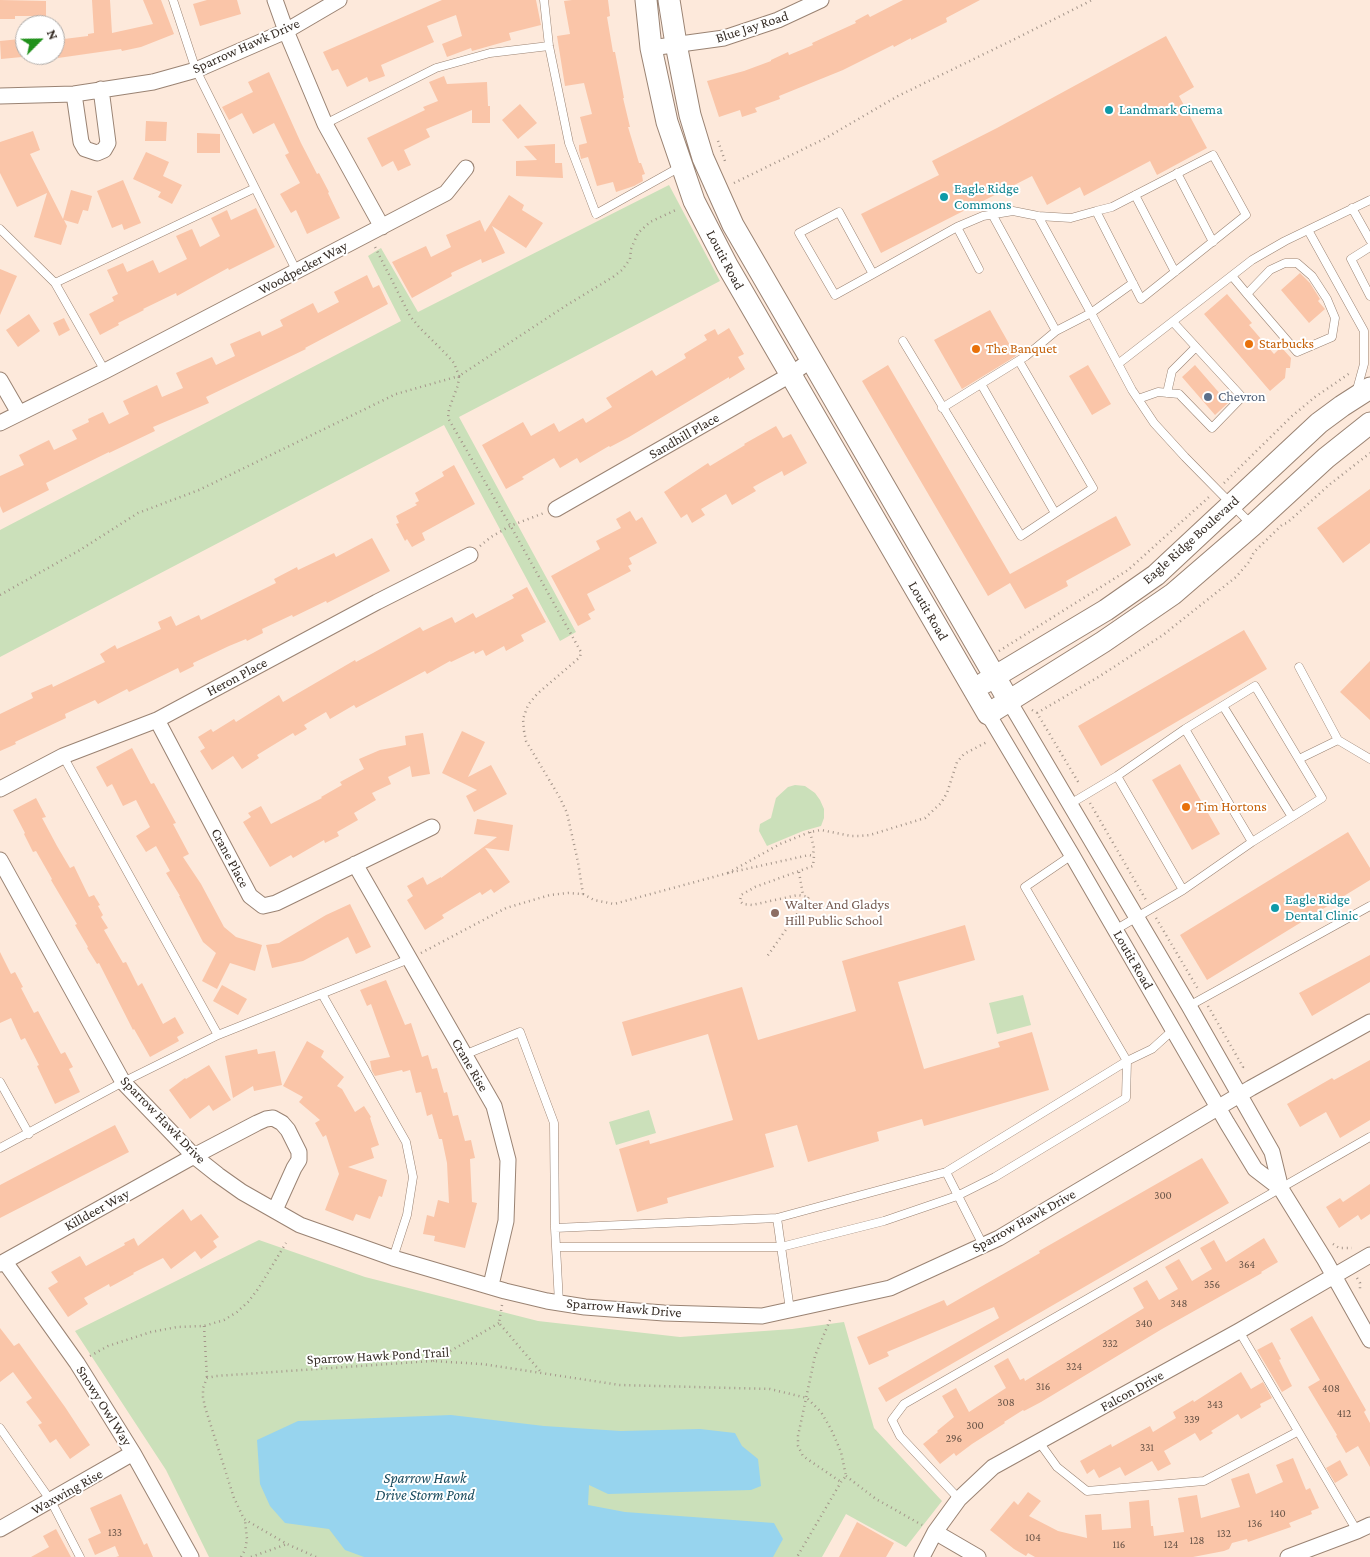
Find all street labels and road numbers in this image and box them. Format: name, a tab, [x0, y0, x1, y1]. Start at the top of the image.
street label: Blue Jay Road	[713, 7, 791, 47]
street label: Sparrow Hawk Drive	[190, 15, 302, 77]
street label: Loutit Road	[702, 227, 748, 293]
street label: Woodpecker Way	[256, 238, 350, 298]
street label: Sandhill Place	[646, 409, 722, 463]
street label: Eagle Ridge Boulevard	[1139, 492, 1243, 588]
street label: Loutit Road	[904, 579, 952, 643]
street label: Heron Place	[204, 654, 270, 700]
street label: Crane Place	[207, 825, 253, 891]
street label: Loutit Road	[1109, 928, 1157, 992]
street label: Crane Rise	[448, 1035, 492, 1095]
street label: Sparrow Hawk Drive	[117, 1073, 209, 1167]
street label: Killdeer Way	[62, 1185, 132, 1235]
street label: Sparrow Hawk Drive	[969, 1186, 1079, 1256]
street label: Sparrow Hawk Drive	[566, 1295, 682, 1321]
street label: Sparrow Hawk Pond Trail	[306, 1344, 450, 1368]
street label: Snowy Owl Way	[73, 1363, 135, 1449]
street label: Falcon Drive	[1097, 1367, 1167, 1415]
street label: Waxwing Rise	[28, 1465, 106, 1519]

